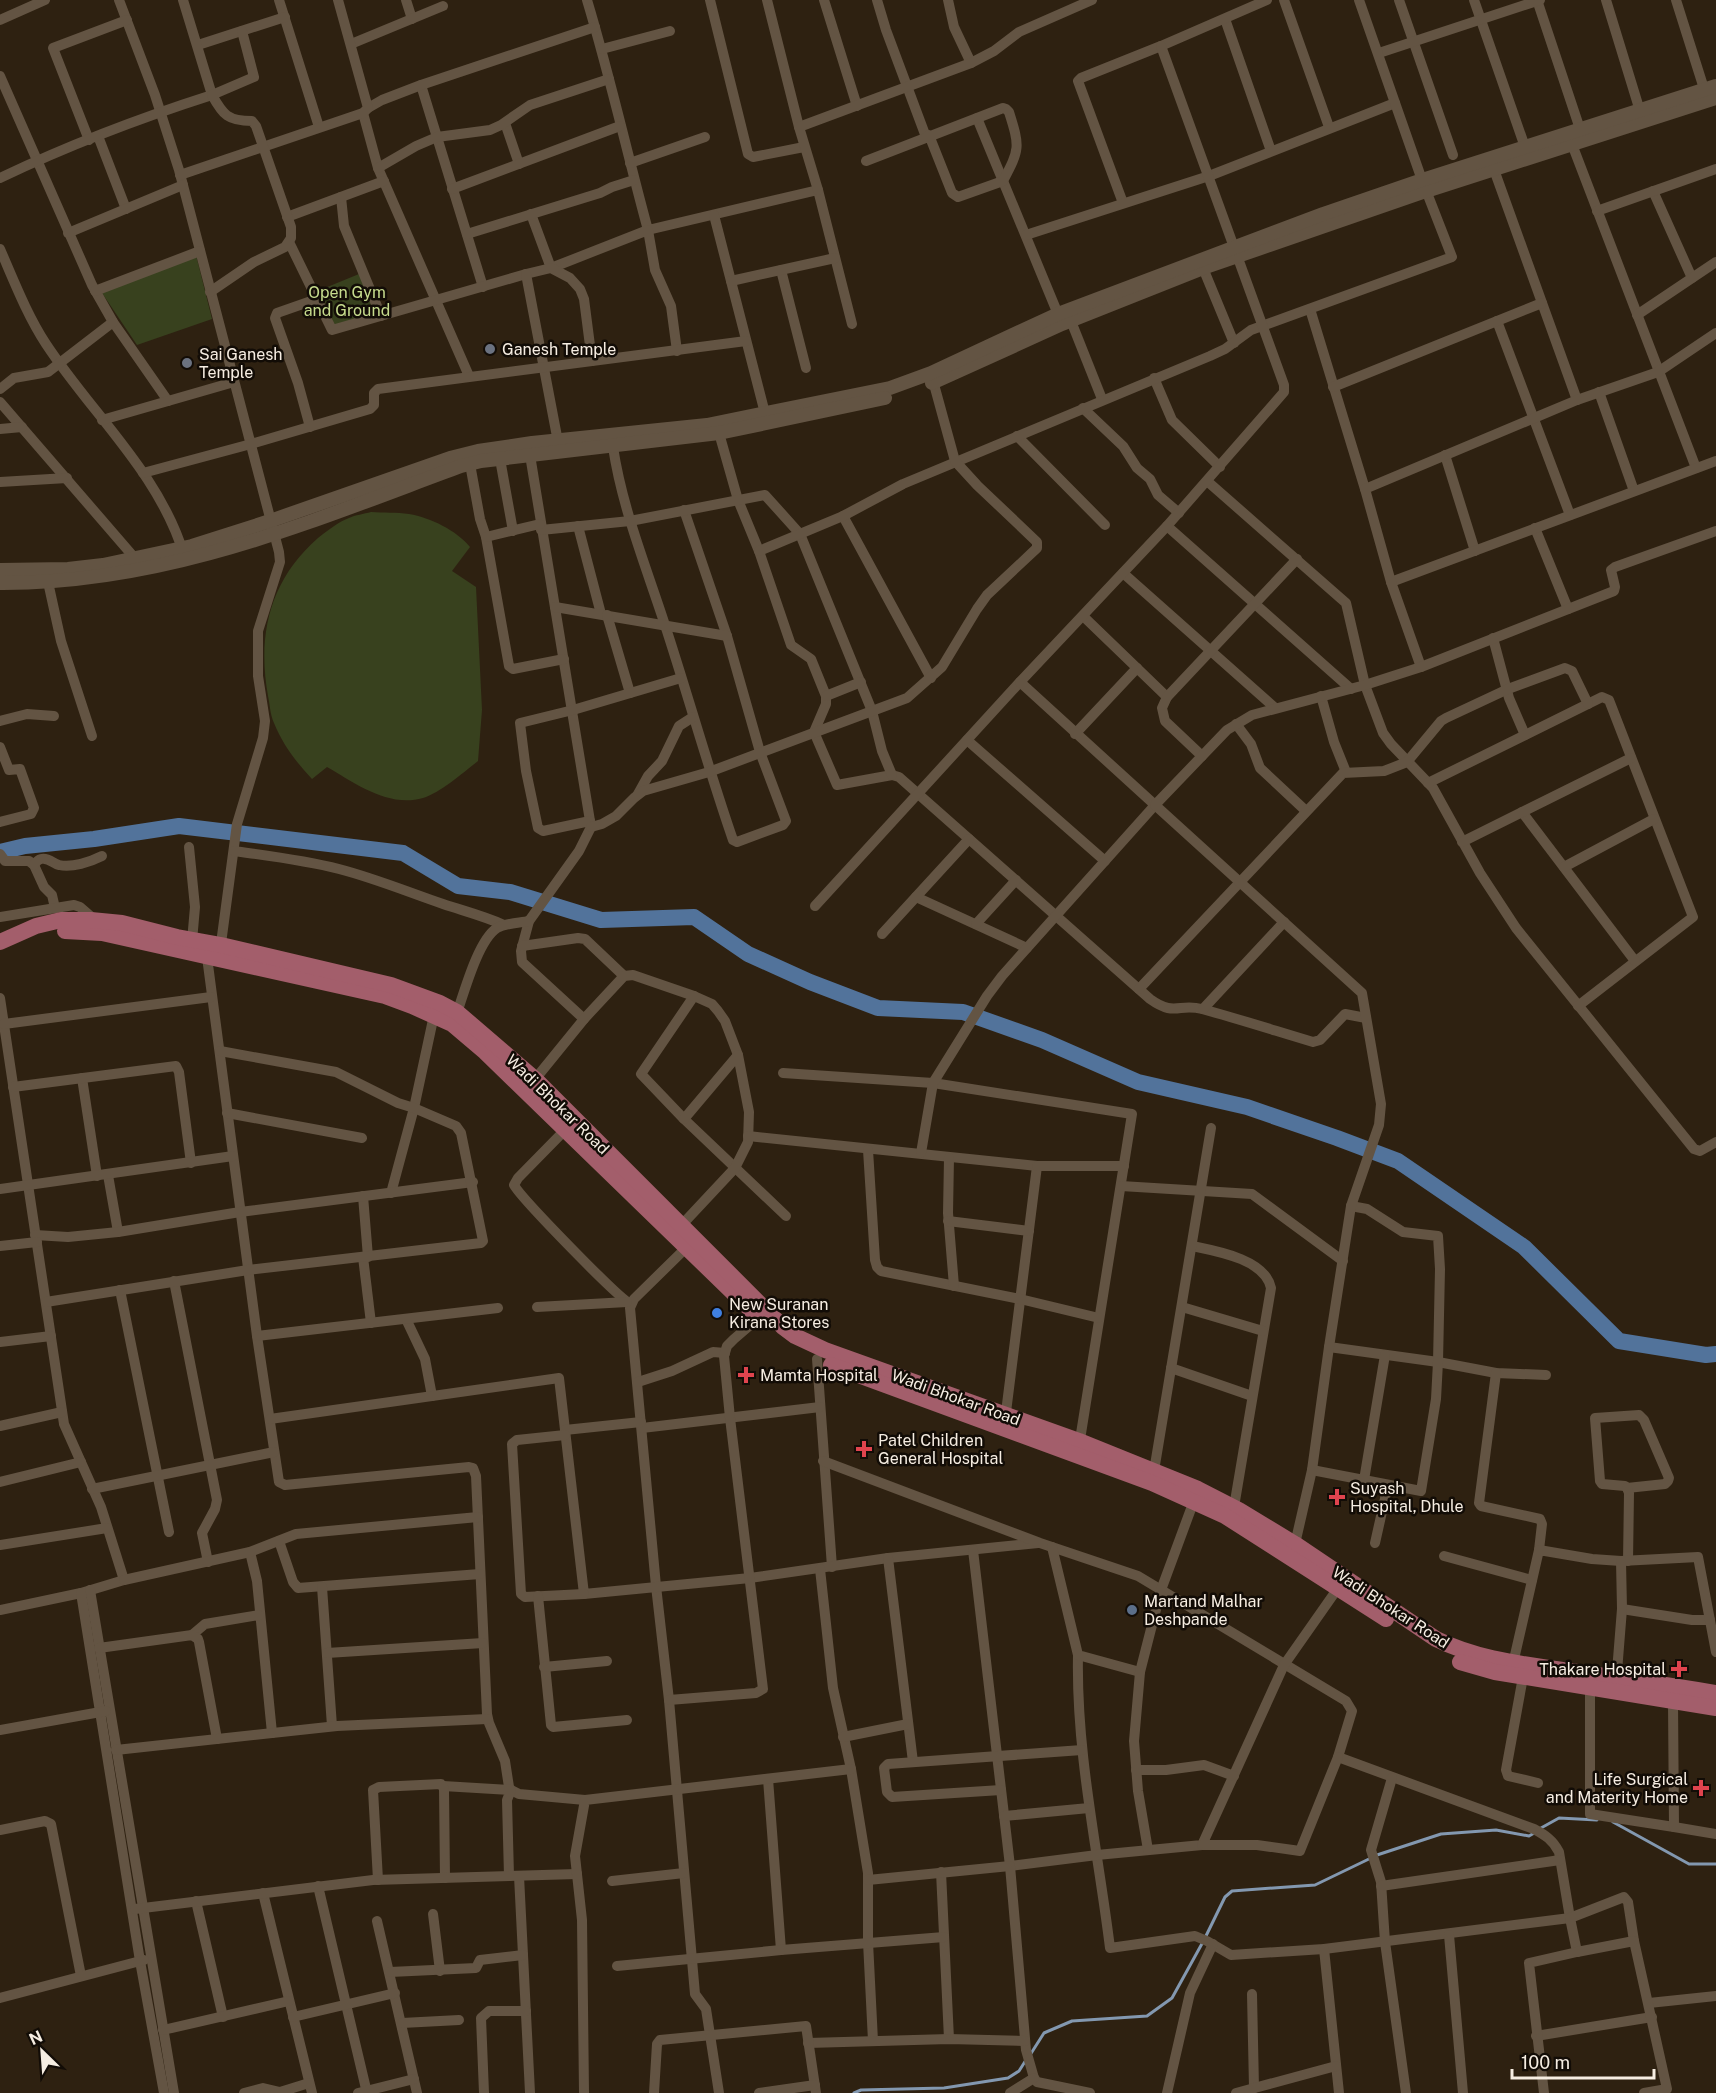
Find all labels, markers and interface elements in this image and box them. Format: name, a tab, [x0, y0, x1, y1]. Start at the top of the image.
park label: Open Gym and Ground	[304, 283, 390, 320]
place label: Ganesh Temple	[502, 340, 616, 359]
marker: Ganesh Temple	[483, 342, 497, 356]
place label: Sai Ganesh Temple	[199, 345, 283, 382]
marker: Sai Ganesh Temple	[180, 356, 194, 370]
street label: Wadi Bhokar Road	[502, 1050, 613, 1158]
place label: New Suranan Kirana Stores	[729, 1295, 829, 1332]
marker: New Suranan Kirana Stores	[710, 1306, 724, 1320]
street label: Wadi Bhokar Road	[889, 1365, 1023, 1430]
marker: Mamta Hospital	[737, 1366, 755, 1384]
place label: Mamta Hospital	[760, 1366, 878, 1385]
place label: Patel Children General Hospital	[878, 1431, 1003, 1468]
marker: Patel Children General Hospital	[855, 1440, 873, 1458]
place label: Suyash Hospital, Dhule	[1350, 1479, 1464, 1516]
marker: Suyash Hospital, Dhule	[1328, 1488, 1346, 1506]
street label: Wadi Bhokar Road	[1329, 1563, 1453, 1652]
place label: Martand Malhar Deshpande	[1144, 1592, 1263, 1629]
marker: Martand Malhar Deshpande	[1125, 1603, 1139, 1617]
place label: Thakare Hospital	[1539, 1660, 1666, 1679]
marker: Thakare Hospital	[1670, 1660, 1688, 1678]
place label: Life Surgical and Materity Home	[1546, 1770, 1688, 1807]
marker: Life Surgical and Materity Home	[1692, 1779, 1710, 1797]
north arrow	[12, 2021, 72, 2081]
text: N	[26, 2027, 46, 2049]
scale bar	[1512, 2042, 1654, 2080]
text: 100 m	[1521, 2052, 1570, 2073]

